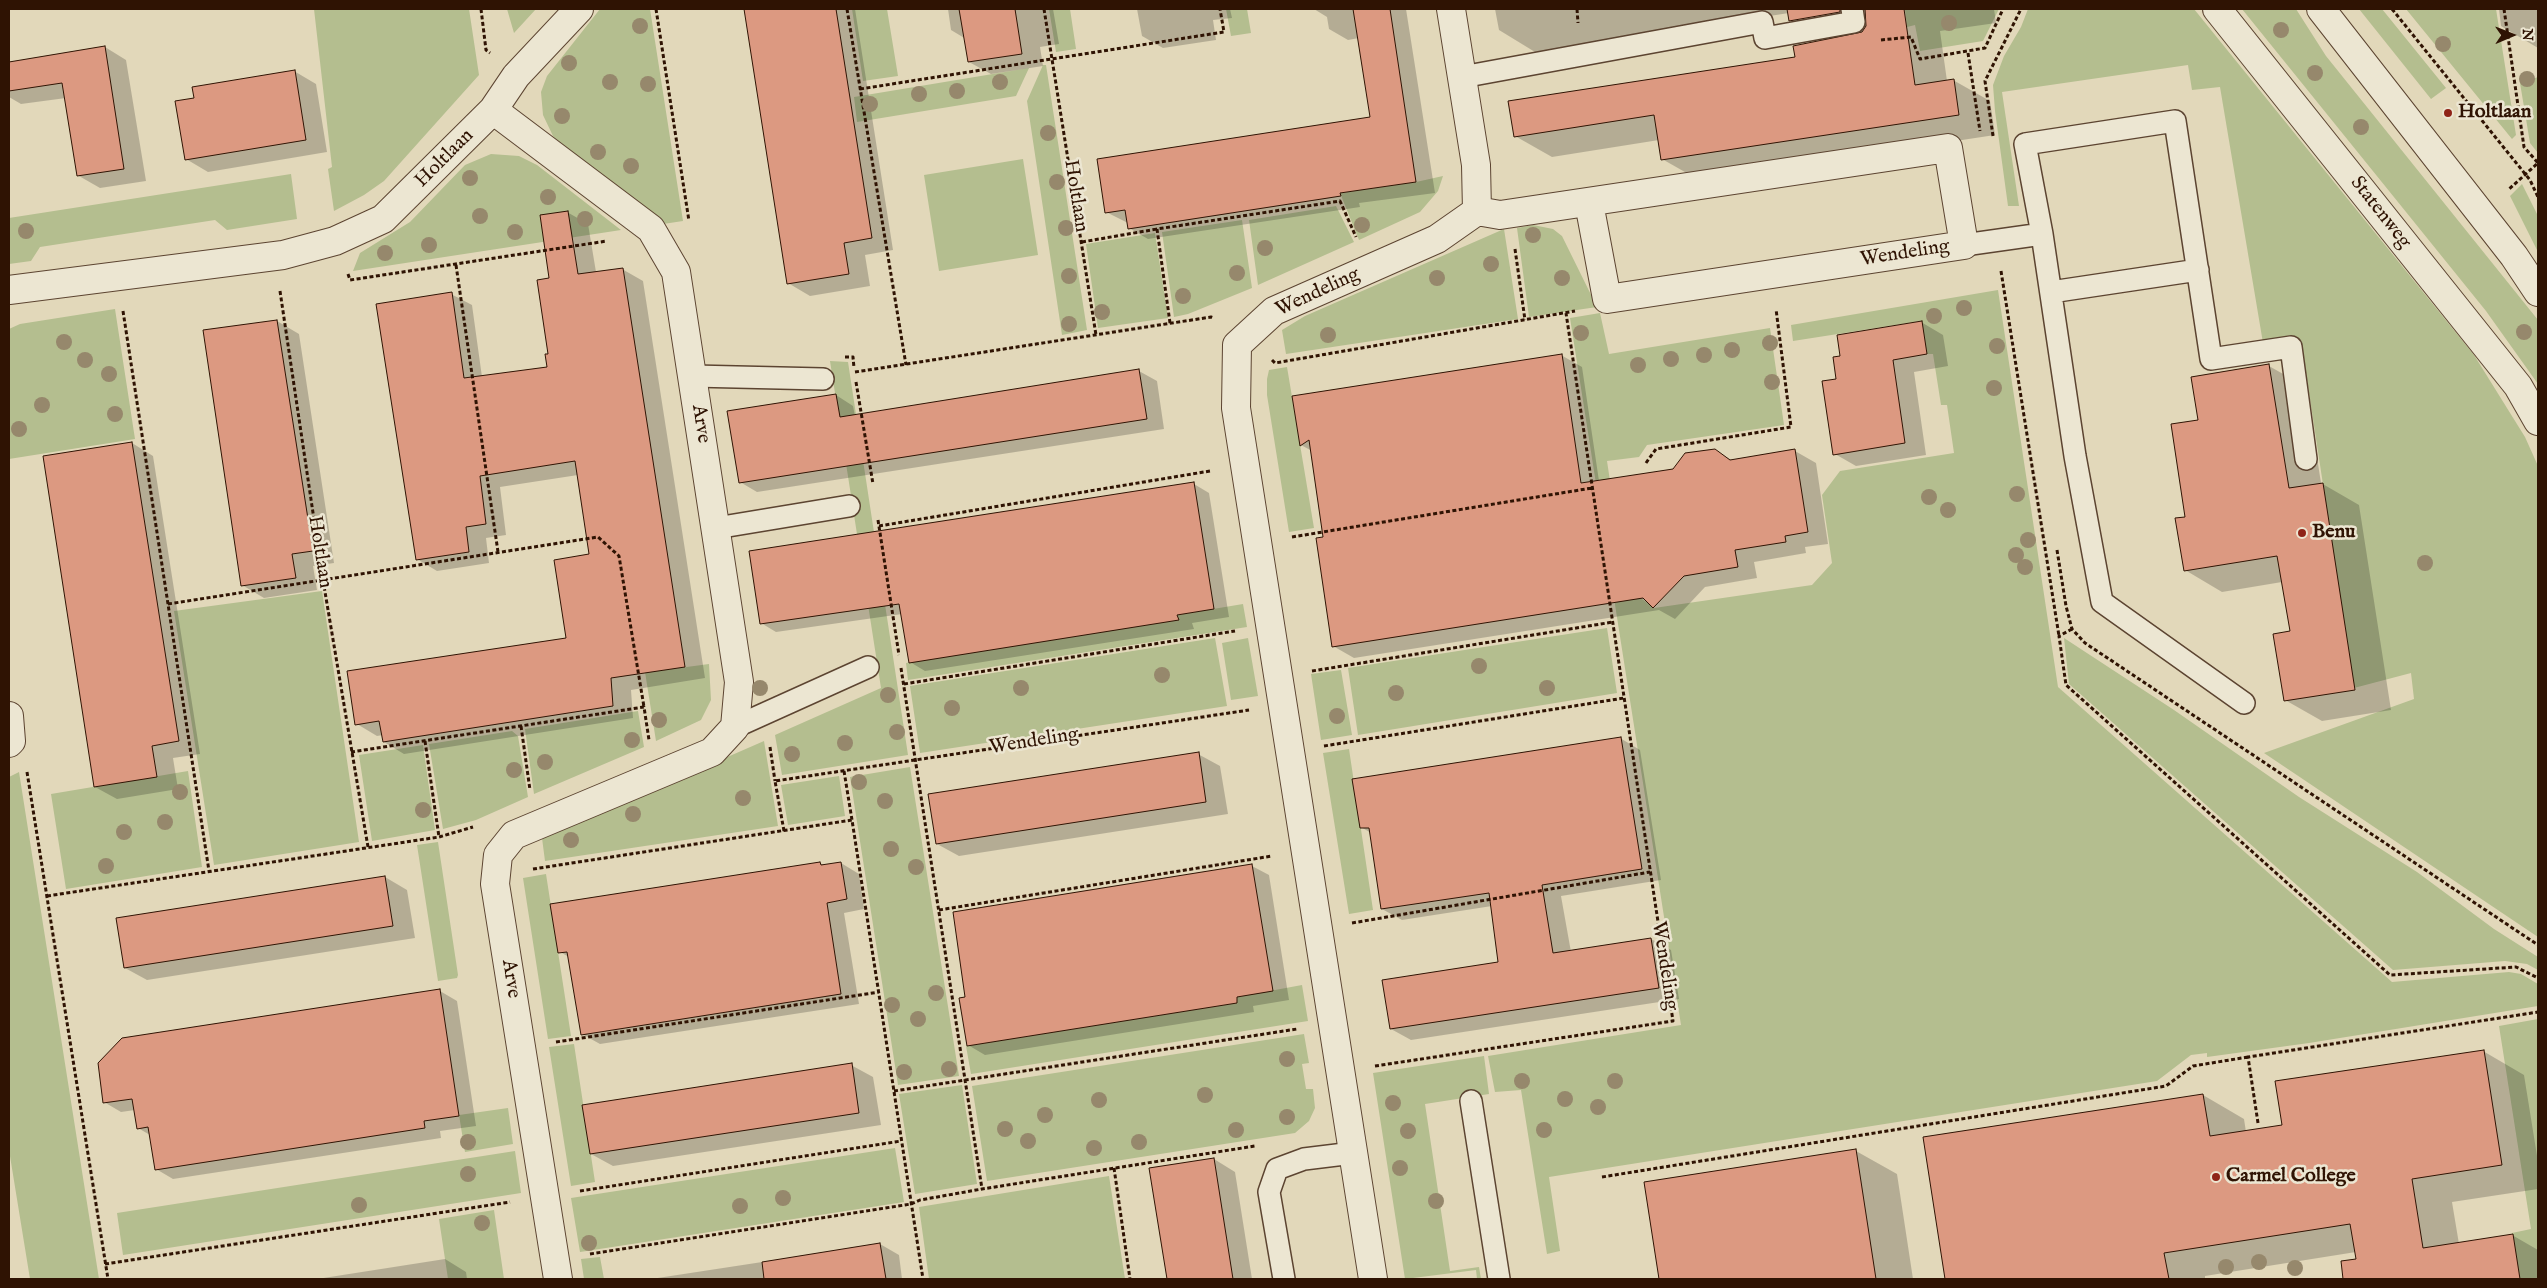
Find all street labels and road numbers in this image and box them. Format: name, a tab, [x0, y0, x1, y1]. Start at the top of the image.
street label: Holtlaan	[411, 125, 479, 193]
street label: Holtlaan	[1057, 158, 1093, 234]
street label: Statenweg	[2344, 172, 2416, 254]
street label: Wendeling	[1859, 235, 1951, 273]
street label: Wendeling	[1272, 263, 1364, 323]
street label: Arve	[685, 403, 715, 445]
street label: Holtlaan	[301, 514, 337, 590]
street label: Wendeling	[988, 723, 1080, 761]
street label: Wendeling	[1645, 920, 1683, 1012]
street label: Arve	[495, 958, 525, 1000]

